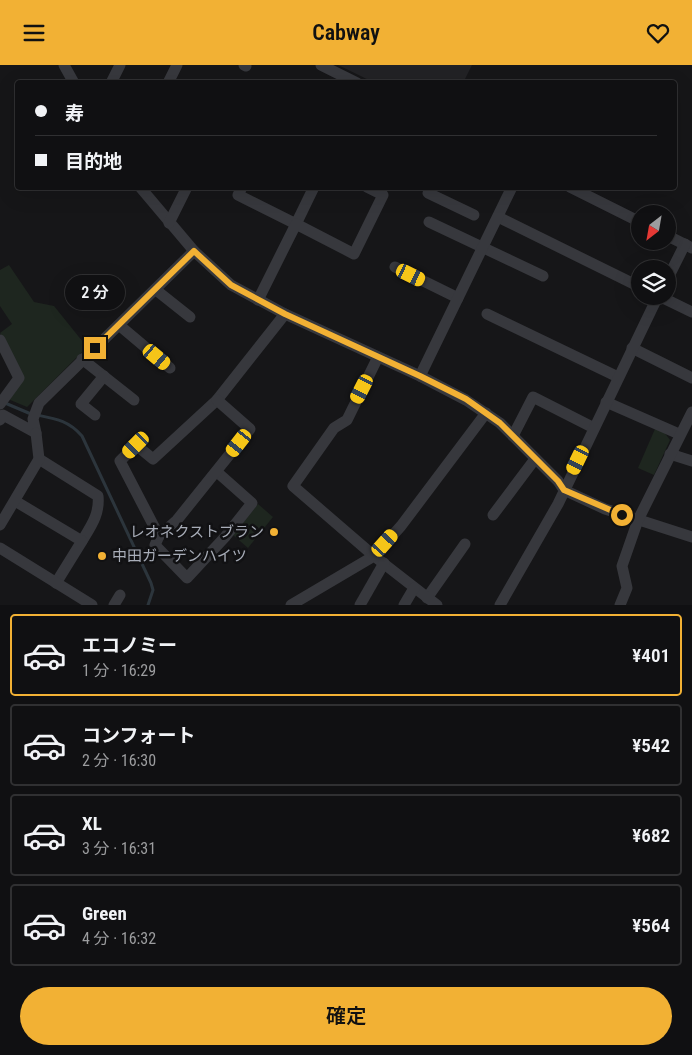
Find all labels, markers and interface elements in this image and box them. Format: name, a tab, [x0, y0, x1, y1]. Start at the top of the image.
icon: menu	[20, 19, 48, 47]
icon: heart	[644, 19, 672, 47]
text: Cabway	[312, 20, 380, 45]
text: 寿	[65, 102, 84, 125]
text: 目的地	[65, 150, 122, 173]
north arrow	[631, 205, 676, 250]
map controls	[631, 205, 676, 305]
button: layers	[631, 260, 676, 305]
car	[394, 262, 427, 288]
callout: 2 分	[65, 275, 125, 311]
text: 2 分	[81, 283, 109, 302]
route end	[84, 337, 106, 359]
car	[140, 342, 173, 372]
car	[348, 372, 375, 406]
car	[223, 427, 254, 459]
car	[120, 429, 151, 461]
car	[564, 443, 591, 477]
route start	[611, 504, 633, 526]
place label: レオネクストブラン	[129, 523, 264, 541]
marker: レオネクストブラン	[268, 526, 280, 538]
car	[369, 527, 400, 559]
place label: 中田ガーデンハイツ	[112, 547, 247, 565]
marker: 中田ガーデンハイツ	[96, 550, 108, 562]
icon: car	[22, 633, 67, 678]
text: エコノミー	[82, 634, 177, 657]
text: ¥401	[632, 644, 670, 667]
text: 1 分 · 16:29	[82, 661, 156, 680]
icon: car	[22, 723, 67, 768]
text: コンフォート	[82, 724, 195, 747]
text: ¥542	[632, 734, 670, 757]
text: 2 分 · 16:30	[82, 751, 156, 770]
text: XL	[82, 812, 102, 835]
icon: car	[22, 813, 67, 858]
text: ¥682	[632, 824, 670, 847]
text: 3 分 · 16:31	[82, 839, 156, 858]
text: Green	[82, 902, 127, 925]
icon: car	[22, 903, 67, 948]
text: ¥564	[632, 914, 670, 937]
text: 4 分 · 16:32	[82, 929, 156, 948]
button: 確定	[20, 987, 672, 1045]

